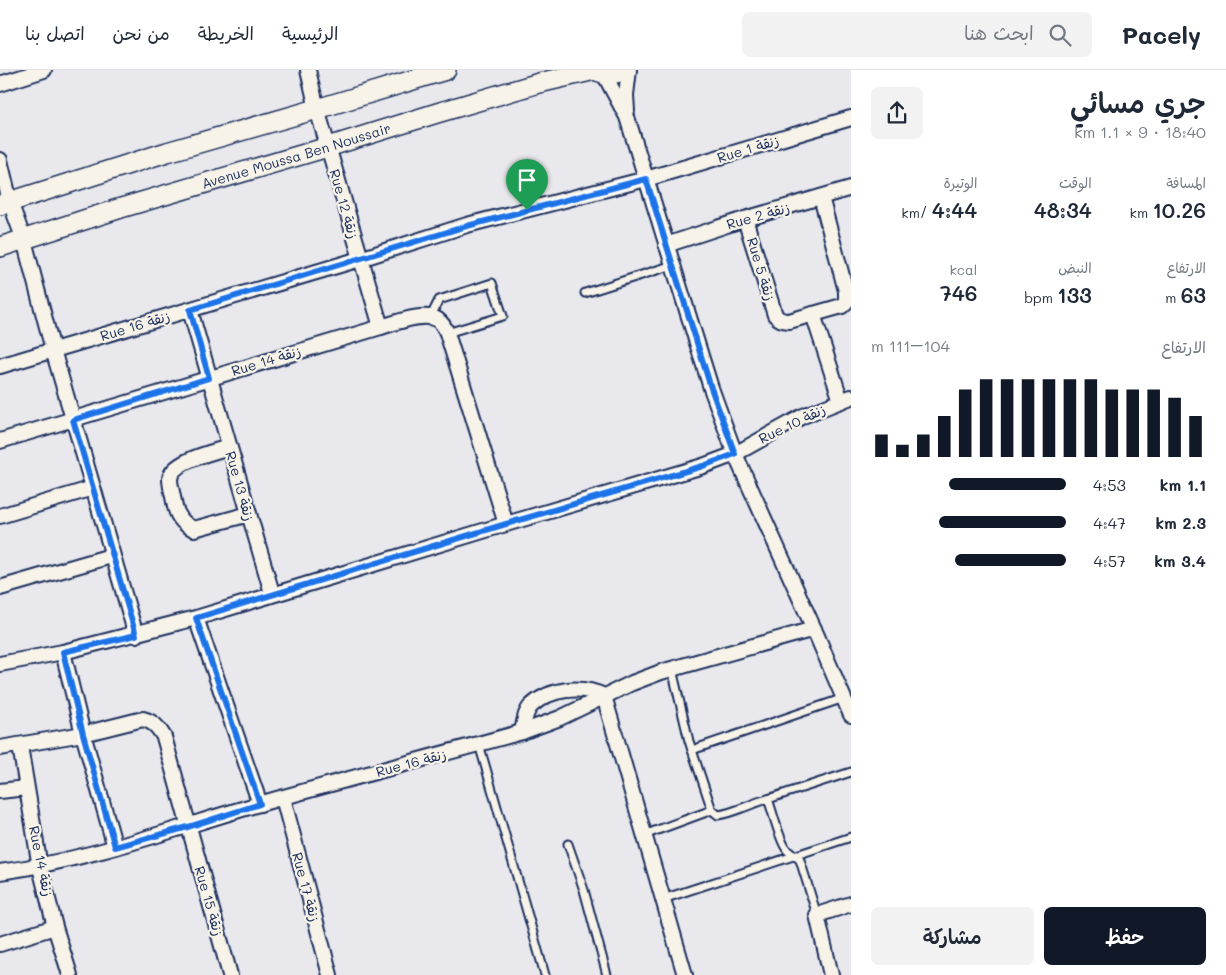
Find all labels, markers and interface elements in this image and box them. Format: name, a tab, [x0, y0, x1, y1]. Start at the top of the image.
search box	[742, 12, 1092, 57]
text: Pacely	[1122, 19, 1201, 50]
text: ابحث هنا	[964, 20, 1034, 45]
text: اتصل بنا	[25, 21, 85, 45]
text: من نحن	[113, 21, 170, 45]
text: الخريطة	[198, 21, 254, 45]
text: الرئيسية	[282, 21, 338, 45]
icon: search	[1046, 21, 1074, 49]
text: جري مسائي	[1070, 84, 1206, 120]
button: share	[871, 87, 923, 139]
street label: Avenue Moussa Ben Noussair	[199, 118, 393, 193]
text: 18:40 · 9 × 1.1 km	[1074, 121, 1206, 142]
street label: Rue 1 زنقة	[715, 130, 781, 167]
pin	[506, 159, 548, 210]
icon: arrive	[513, 166, 541, 194]
street label: Rue 12 زنقة	[326, 167, 363, 241]
text: الوتيرة	[944, 173, 977, 192]
text: الوقت	[1059, 173, 1092, 192]
text: المسافة	[1166, 173, 1206, 192]
text: 4:44	[932, 196, 977, 223]
text: 48:34	[1034, 196, 1092, 223]
text: 10.26	[1153, 196, 1206, 223]
street label: Rue 2 زنقة	[724, 197, 792, 234]
text: /km	[901, 203, 932, 222]
text: km	[1129, 203, 1153, 222]
street label: Rue 5 زنقة	[743, 235, 780, 303]
text: النبض	[1058, 258, 1092, 277]
text: الارتفاع	[1167, 258, 1206, 277]
text: kcal	[949, 260, 977, 279]
text: 746	[940, 279, 977, 306]
text: 133	[1057, 281, 1092, 308]
text: 63	[1181, 281, 1206, 308]
text: bpm	[1024, 288, 1057, 307]
text: m	[1165, 288, 1181, 307]
street label: Rue 16 زنقة	[98, 306, 172, 345]
text: 104–111 m	[871, 335, 950, 356]
text: الارتفاع	[1161, 336, 1206, 357]
street label: Rue 14 زنقة	[229, 341, 303, 380]
street label: Rue 10 زنقة	[755, 399, 828, 448]
street label: Rue 13 زنقة	[221, 449, 259, 523]
text: 4:53	[1093, 474, 1126, 495]
text: 1.1 km	[1160, 474, 1206, 495]
text: 4:47	[1093, 512, 1126, 533]
text: 2.3 km	[1155, 512, 1206, 533]
text: 4:57	[1093, 550, 1126, 571]
text: 3.4 km	[1154, 550, 1206, 571]
street label: Rue 16 زنقة	[374, 744, 448, 781]
street label: Rue 14 زنقة	[25, 824, 58, 898]
street label: Rue 17 زنقة	[288, 850, 325, 924]
street label: Rue 15 زنقة	[190, 864, 228, 938]
button: مشاركة	[871, 907, 1034, 965]
button: حفظ	[1044, 907, 1206, 965]

